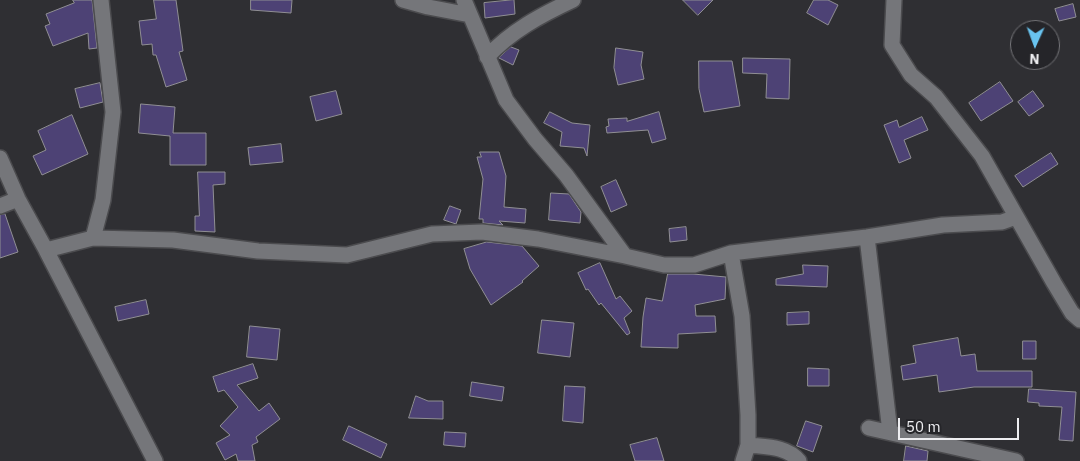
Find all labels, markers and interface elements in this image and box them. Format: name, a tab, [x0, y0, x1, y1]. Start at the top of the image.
north arrow	[1010, 20, 1060, 70]
text: N	[1029, 50, 1040, 68]
scale bar	[900, 408, 1021, 440]
text: 50 m	[906, 417, 941, 436]

